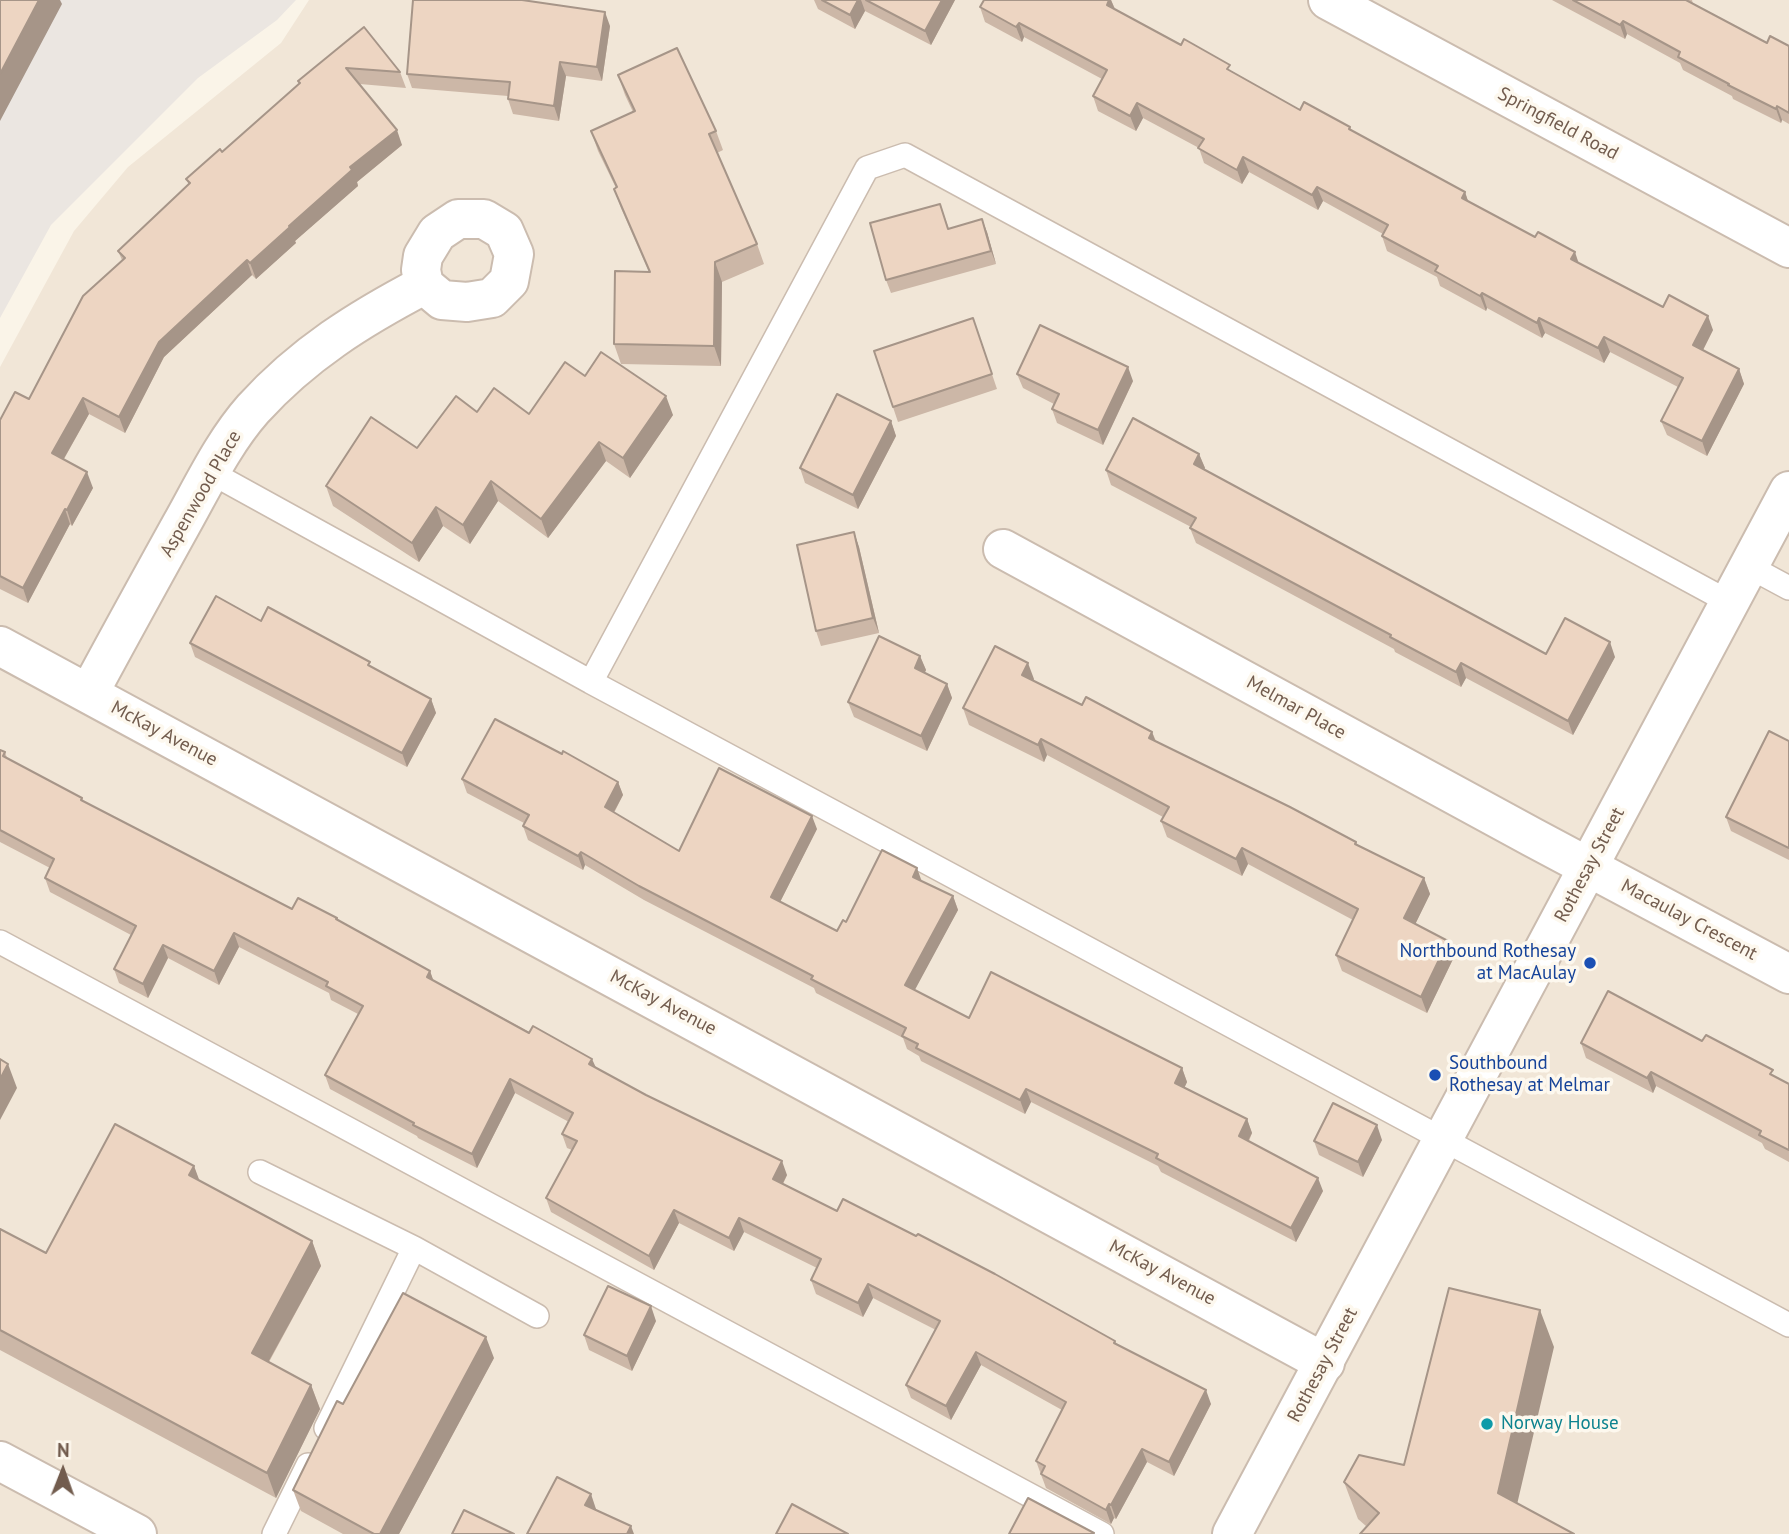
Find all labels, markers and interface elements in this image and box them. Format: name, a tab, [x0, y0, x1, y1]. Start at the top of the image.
street label: Springfield Road	[1494, 83, 1622, 165]
street label: Aspenwood Place	[156, 427, 246, 561]
street label: Melmar Place	[1242, 671, 1350, 745]
street label: McKay Avenue	[107, 696, 221, 772]
street label: Rothesay Street	[1550, 804, 1630, 926]
street label: Macaulay Crescent	[1617, 875, 1761, 965]
place label: Northbound Rothesay at MacAulay	[1399, 941, 1576, 985]
marker: Northbound Rothesay at MacAulay	[1582, 955, 1598, 971]
street label: McKay Avenue	[606, 965, 720, 1041]
place label: Southbound Rothesay at Melmar	[1449, 1053, 1610, 1097]
marker: Southbound Rothesay at Melmar	[1427, 1067, 1443, 1083]
street label: McKay Avenue	[1105, 1235, 1219, 1311]
street label: Rothesay Street	[1283, 1304, 1363, 1426]
place label: Norway House	[1501, 1413, 1619, 1435]
marker: Norway House	[1479, 1416, 1495, 1432]
north arrow	[28, 1436, 98, 1506]
text: N	[57, 1438, 70, 1462]

